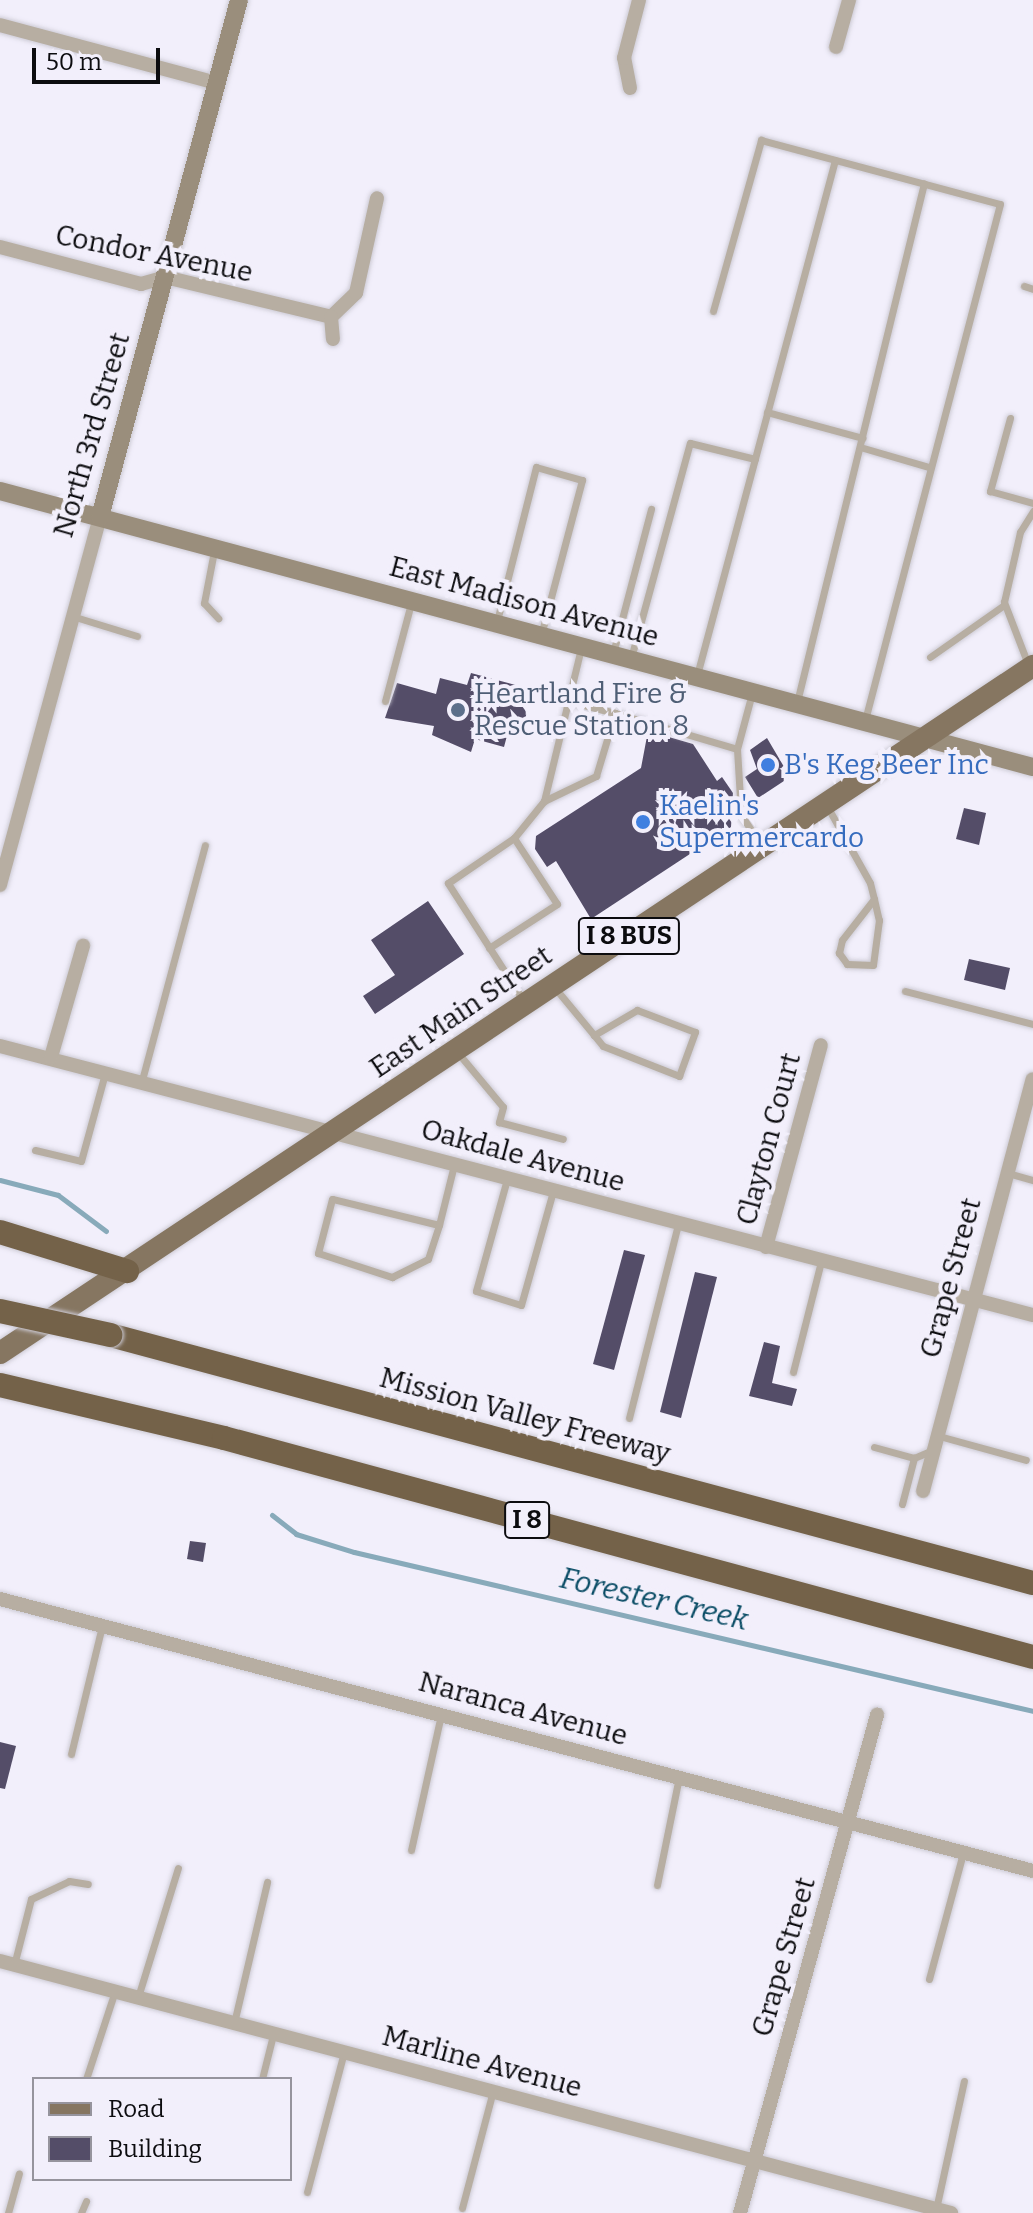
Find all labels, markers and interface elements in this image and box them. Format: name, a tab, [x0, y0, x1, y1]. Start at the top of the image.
scale bar	[36, 32, 164, 82]
text: 50 m	[46, 48, 102, 76]
street label: Condor Avenue	[53, 218, 255, 290]
street label: North 3rd Street	[47, 329, 137, 541]
street label: East Madison Avenue	[386, 550, 662, 654]
place label: Heartland Fire & Rescue Station 8	[474, 677, 689, 743]
marker: Heartland Fire & Rescue Station 8	[449, 701, 467, 719]
place label: B's Keg Beer Inc	[784, 748, 989, 782]
marker: B's Keg Beer Inc	[759, 756, 777, 774]
place label: Kaelin's Supermercardo	[659, 789, 864, 855]
marker: Kaelin's Supermercardo	[634, 813, 652, 831]
road number: I 8 BUS	[577, 914, 681, 958]
street label: East Main Street	[364, 939, 558, 1085]
street label: Clayton Court	[730, 1049, 808, 1229]
street label: Oakdale Avenue	[418, 1113, 628, 1199]
street label: Grape Street	[914, 1194, 988, 1362]
street label: Mission Valley Freeway	[376, 1361, 674, 1471]
road number: I 8	[503, 1498, 551, 1542]
water label: Forester Creek	[556, 1560, 752, 1638]
street label: Naranca Avenue	[415, 1665, 631, 1753]
street label: Grape Street	[745, 1873, 823, 2041]
street label: Marline Avenue	[379, 2019, 585, 2105]
legend	[32, 2077, 292, 2181]
text: Road	[108, 2095, 164, 2123]
text: Building	[108, 2135, 202, 2163]

